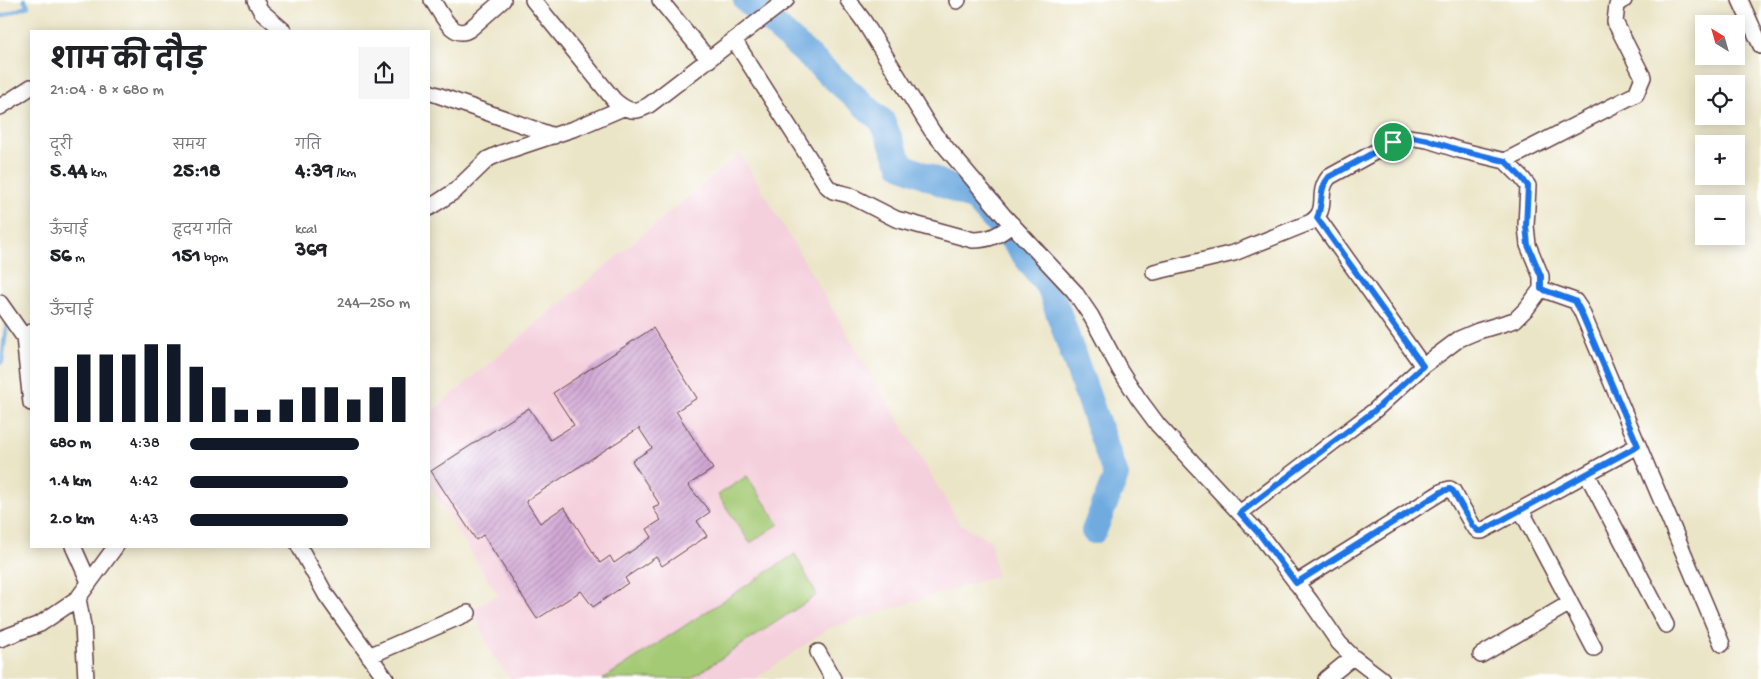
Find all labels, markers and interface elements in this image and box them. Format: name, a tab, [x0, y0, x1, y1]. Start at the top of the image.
north arrow	[1695, 15, 1745, 65]
map controls	[1695, 15, 1745, 245]
text: शाम की दौड़	[50, 46, 205, 79]
button: share	[358, 47, 410, 99]
button: locate	[1695, 75, 1745, 125]
text: 21:04 · 8 × 680 m	[50, 82, 164, 101]
pin	[1372, 121, 1414, 163]
icon: arrive	[1379, 128, 1407, 156]
button: +	[1695, 135, 1745, 185]
text: दूरी	[50, 138, 72, 155]
text: समय	[173, 138, 206, 155]
text: गति	[295, 138, 321, 155]
text: 5.44	[50, 160, 88, 185]
text: 25:18	[173, 160, 221, 185]
text: 4:39	[295, 160, 333, 185]
text: km	[88, 165, 107, 182]
text: /km	[333, 165, 356, 182]
button: −	[1695, 195, 1745, 245]
text: kcal	[295, 222, 317, 239]
text: ऊँचाई	[50, 223, 88, 240]
text: हृदय गति	[173, 223, 232, 240]
text: 369	[295, 239, 327, 264]
text: 56	[50, 245, 72, 270]
text: 151	[173, 245, 201, 270]
text: m	[72, 250, 85, 267]
text: bpm	[201, 250, 228, 267]
text: 244–250 m	[337, 295, 410, 314]
text: ऊँचाई	[50, 303, 93, 322]
text: 680 m	[50, 435, 91, 454]
text: 4:38	[130, 435, 160, 454]
text: 1.4 km	[50, 473, 91, 492]
text: 4:42	[130, 473, 158, 492]
text: 2.0 km	[50, 511, 94, 530]
text: 4:43	[130, 511, 158, 530]

